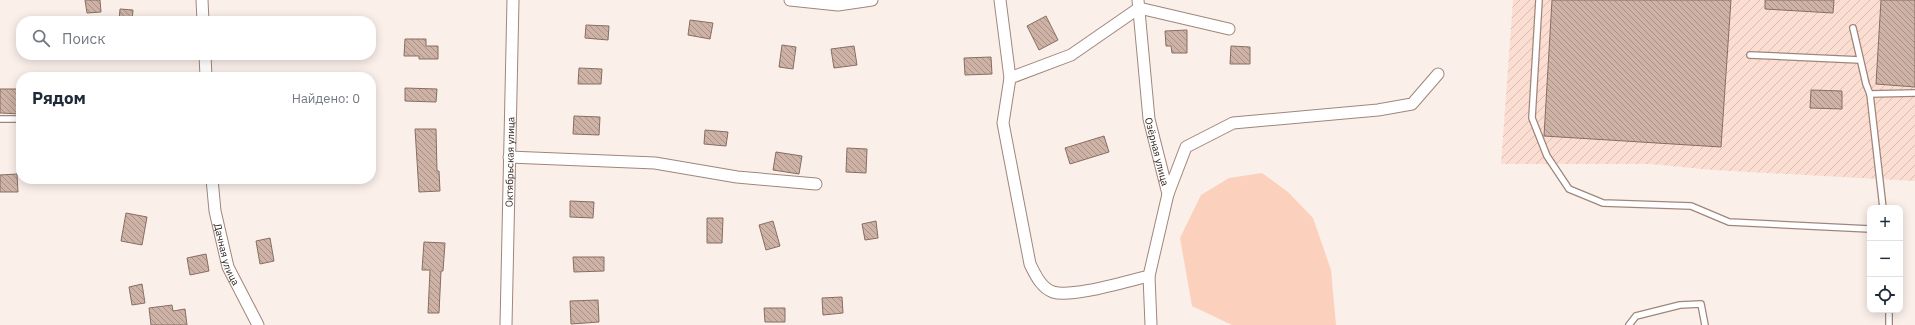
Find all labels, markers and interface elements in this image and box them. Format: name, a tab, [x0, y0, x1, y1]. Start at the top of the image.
search box	[16, 16, 376, 60]
icon: search	[30, 27, 52, 49]
text: Поиск	[62, 29, 105, 48]
text: Рядом	[32, 87, 86, 109]
text: Найдено: 0	[292, 90, 360, 107]
street label: Октябрьская улица	[502, 116, 517, 207]
street label: Озёрная улица	[1142, 116, 1172, 188]
map controls	[1867, 205, 1903, 313]
button: +	[1867, 205, 1903, 241]
street label: Дачная улица	[212, 222, 243, 288]
button: −	[1867, 241, 1903, 277]
button: locate	[1867, 277, 1903, 313]

